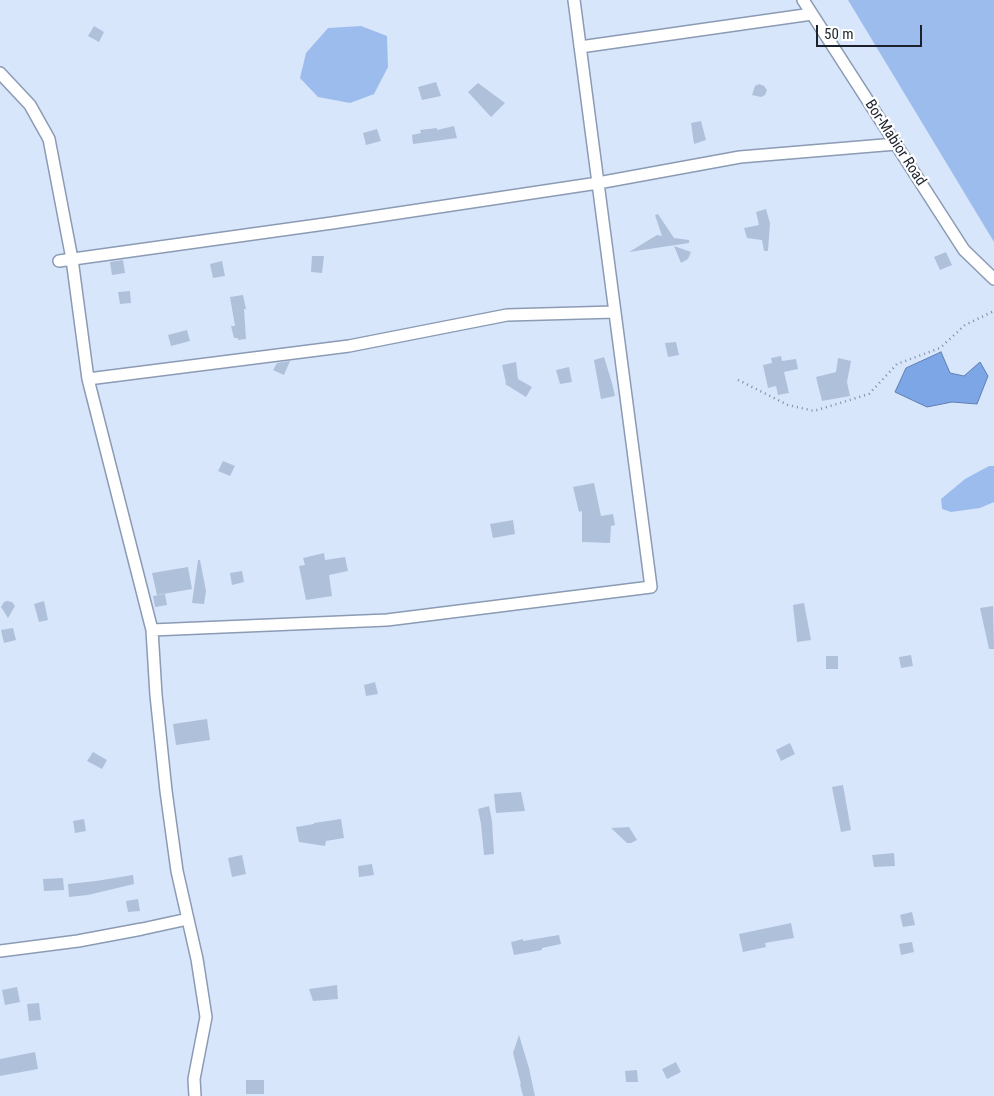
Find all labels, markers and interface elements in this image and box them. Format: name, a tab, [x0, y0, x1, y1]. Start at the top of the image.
scale bar	[819, 15, 925, 47]
text: 50 m	[824, 25, 854, 43]
street label: Bor-Mabior Road	[860, 97, 930, 189]

